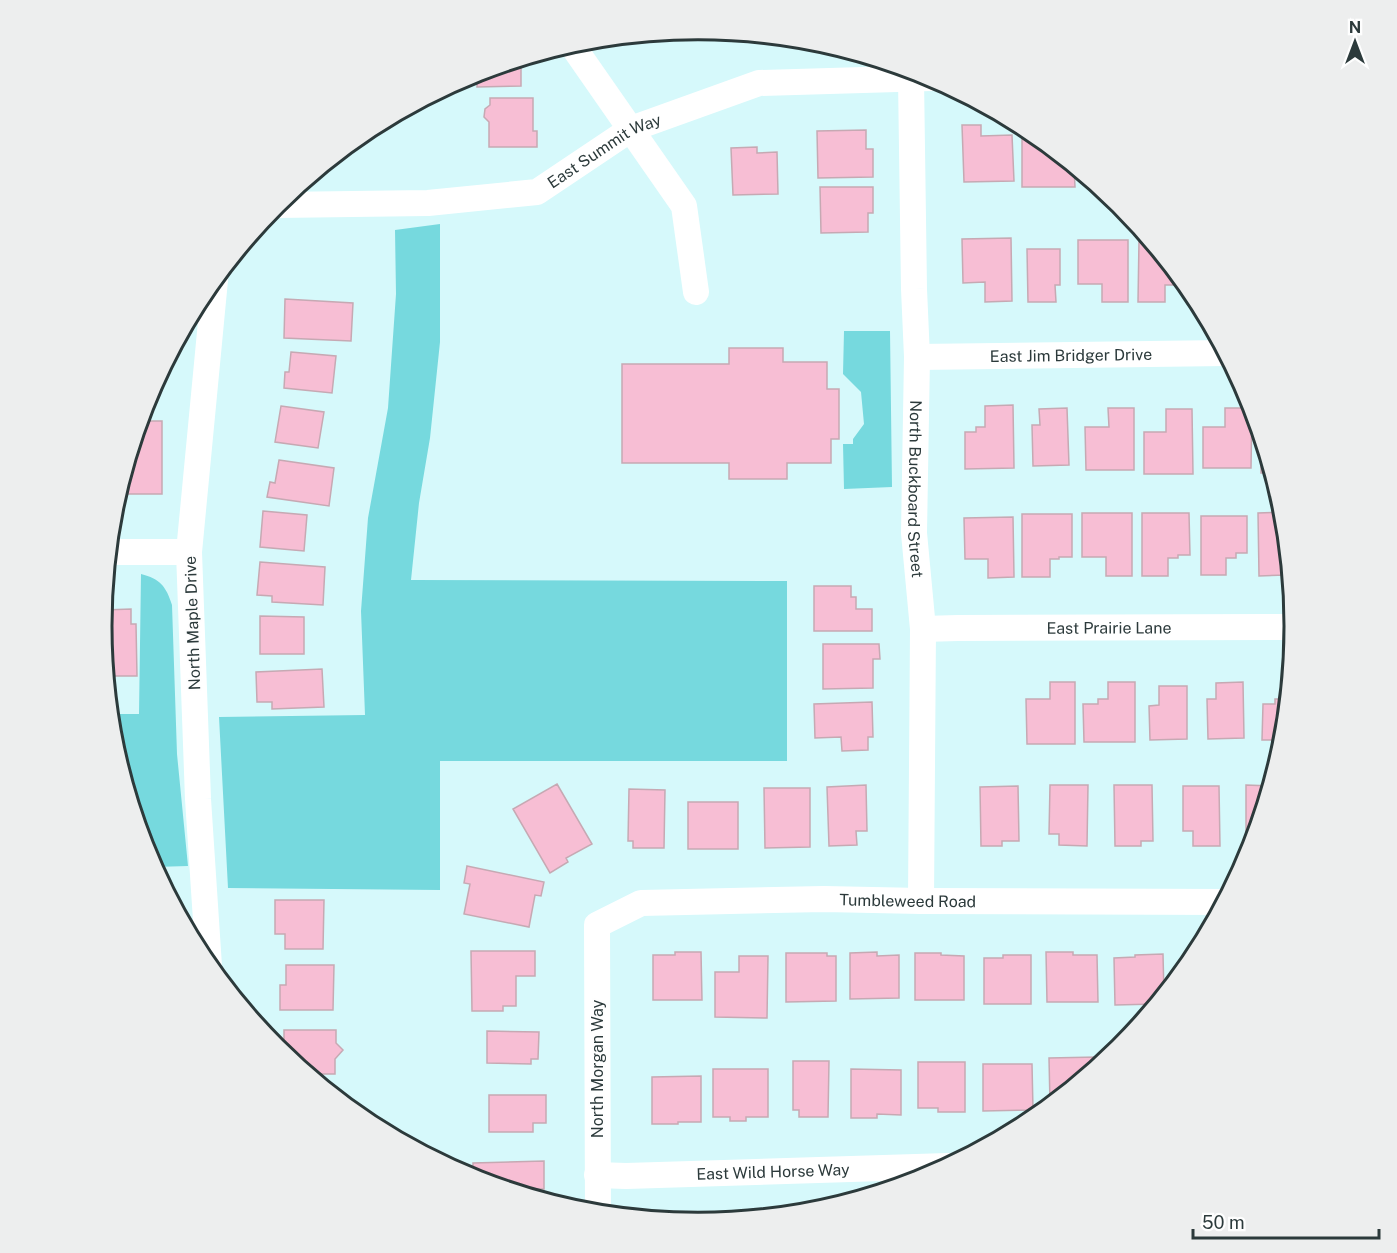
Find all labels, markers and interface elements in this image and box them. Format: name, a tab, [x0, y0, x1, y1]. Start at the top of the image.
north arrow	[1325, 12, 1385, 72]
text: N	[1349, 18, 1361, 37]
street label: East Summit Way	[544, 110, 664, 192]
street label: East Jim Bridger Drive	[990, 345, 1152, 366]
street label: North Buckboard Street	[904, 400, 927, 579]
street label: North Maple Drive	[181, 555, 204, 690]
street label: East Prairie Lane	[1046, 618, 1172, 638]
street label: Tumbleweed Road	[839, 890, 976, 911]
street label: North Morgan Way	[588, 999, 607, 1138]
street label: East Wild Horse Way	[696, 1160, 850, 1184]
scale bar	[1193, 1202, 1379, 1240]
text: 50 m	[1202, 1212, 1245, 1233]

